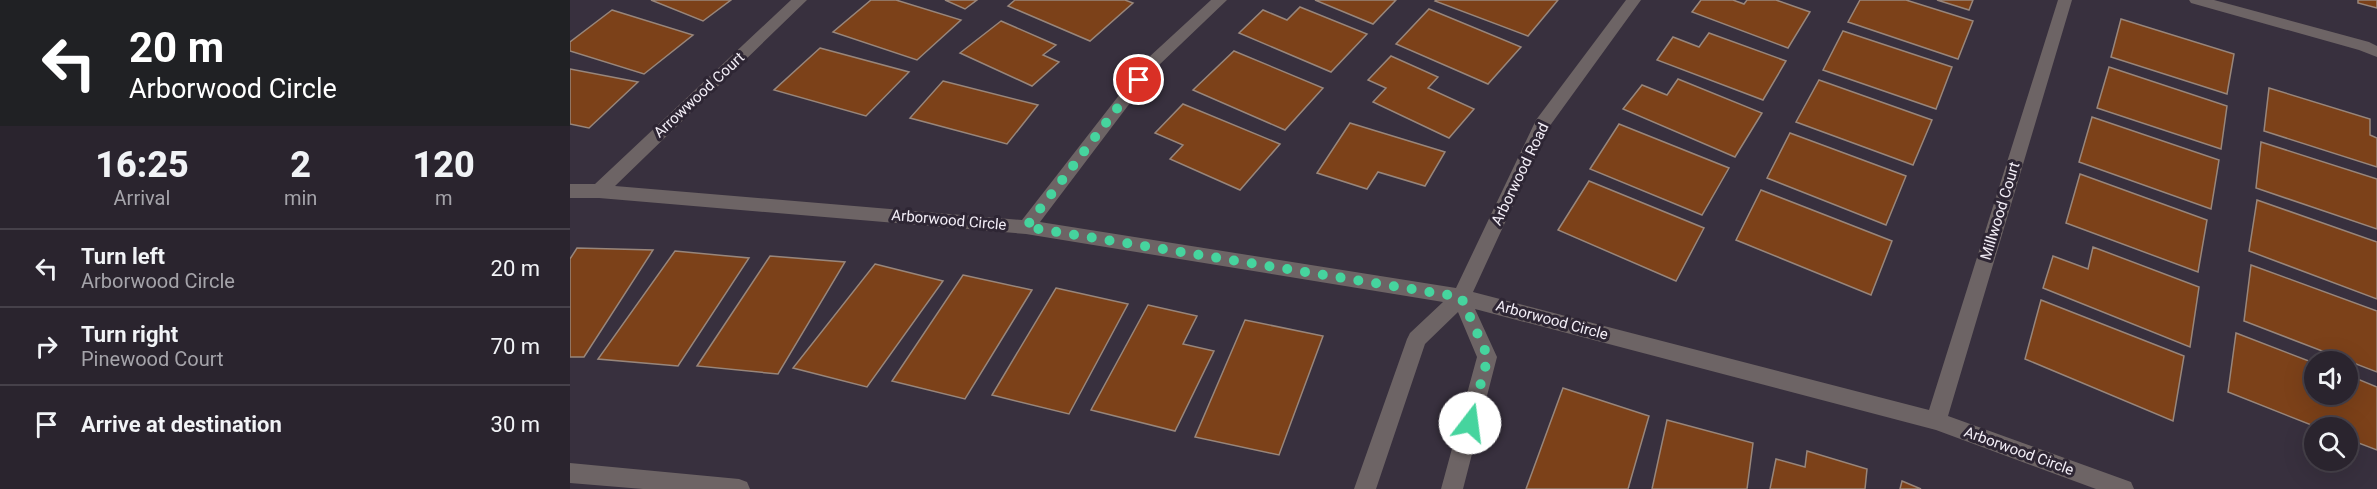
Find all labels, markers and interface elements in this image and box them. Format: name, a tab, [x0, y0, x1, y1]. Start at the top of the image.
text: 20 m	[129, 23, 224, 72]
icon: left	[30, 24, 108, 102]
street label: Arrowwood Court	[650, 48, 748, 142]
pin	[1113, 54, 1164, 105]
icon: arrive	[1122, 63, 1155, 96]
text: Arborwood Circle	[129, 73, 337, 105]
street label: Arborwood Road	[1487, 120, 1553, 228]
text: 16:25	[95, 144, 189, 186]
text: 2	[290, 144, 311, 186]
text: 120	[413, 144, 475, 186]
street label: Millwood Court	[1977, 160, 2023, 262]
text: Arrival	[114, 186, 170, 210]
text: min	[284, 186, 317, 210]
text: m	[435, 186, 452, 210]
street label: Arborwood Circle	[891, 206, 1007, 234]
text: Turn left	[81, 244, 165, 269]
icon: left	[30, 252, 63, 285]
text: 20 m	[491, 256, 540, 281]
text: Arborwood Circle	[81, 269, 235, 293]
street label: Arborwood Circle	[1494, 296, 1610, 344]
text: Turn right	[81, 322, 178, 347]
icon: right	[30, 330, 63, 363]
text: 70 m	[491, 334, 540, 359]
text: Pinewood Court	[81, 347, 223, 371]
map controls	[2304, 351, 2358, 471]
button: sound	[2304, 351, 2358, 405]
position arrow	[1438, 391, 1502, 455]
icon: arrive	[30, 408, 63, 441]
text: Arrive at destination	[81, 412, 282, 437]
text: 30 m	[491, 412, 540, 437]
button: search	[2304, 417, 2358, 471]
street label: Arborwood Circle	[1962, 423, 2076, 479]

